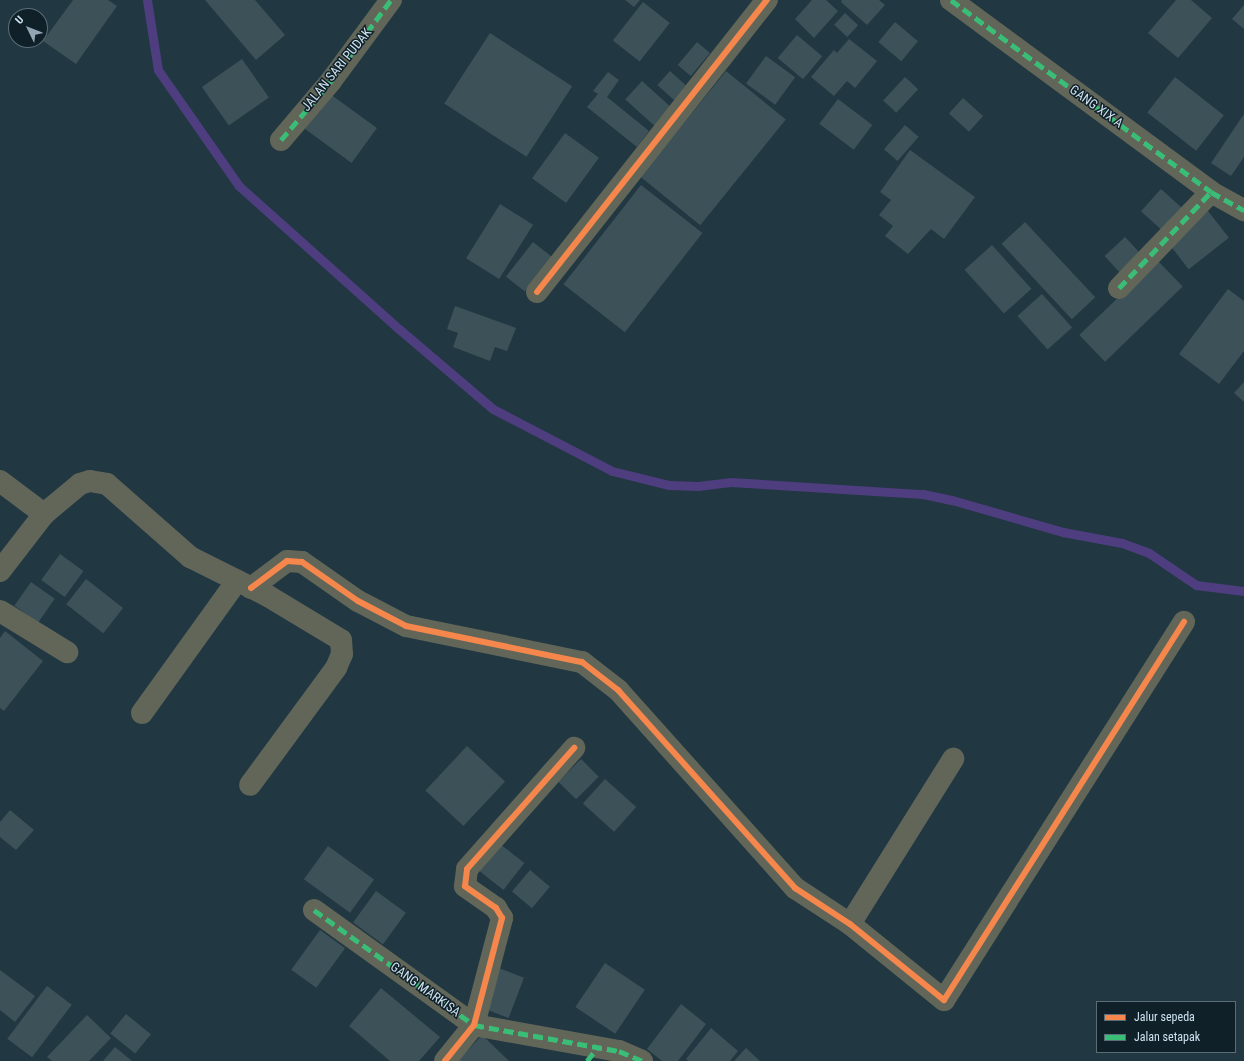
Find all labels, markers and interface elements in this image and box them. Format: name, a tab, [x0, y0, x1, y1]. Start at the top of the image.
north arrow	[8, 8, 48, 48]
text: U	[13, 13, 26, 27]
street label: JALAN SARI PUDAK	[299, 25, 375, 115]
street label: GANG XIX A	[1066, 82, 1126, 132]
street label: GANG MARKISA	[387, 959, 463, 1021]
legend	[1096, 1001, 1236, 1053]
text: Jalur sepeda	[1134, 1010, 1195, 1024]
text: Jalan setapak	[1134, 1030, 1200, 1044]

